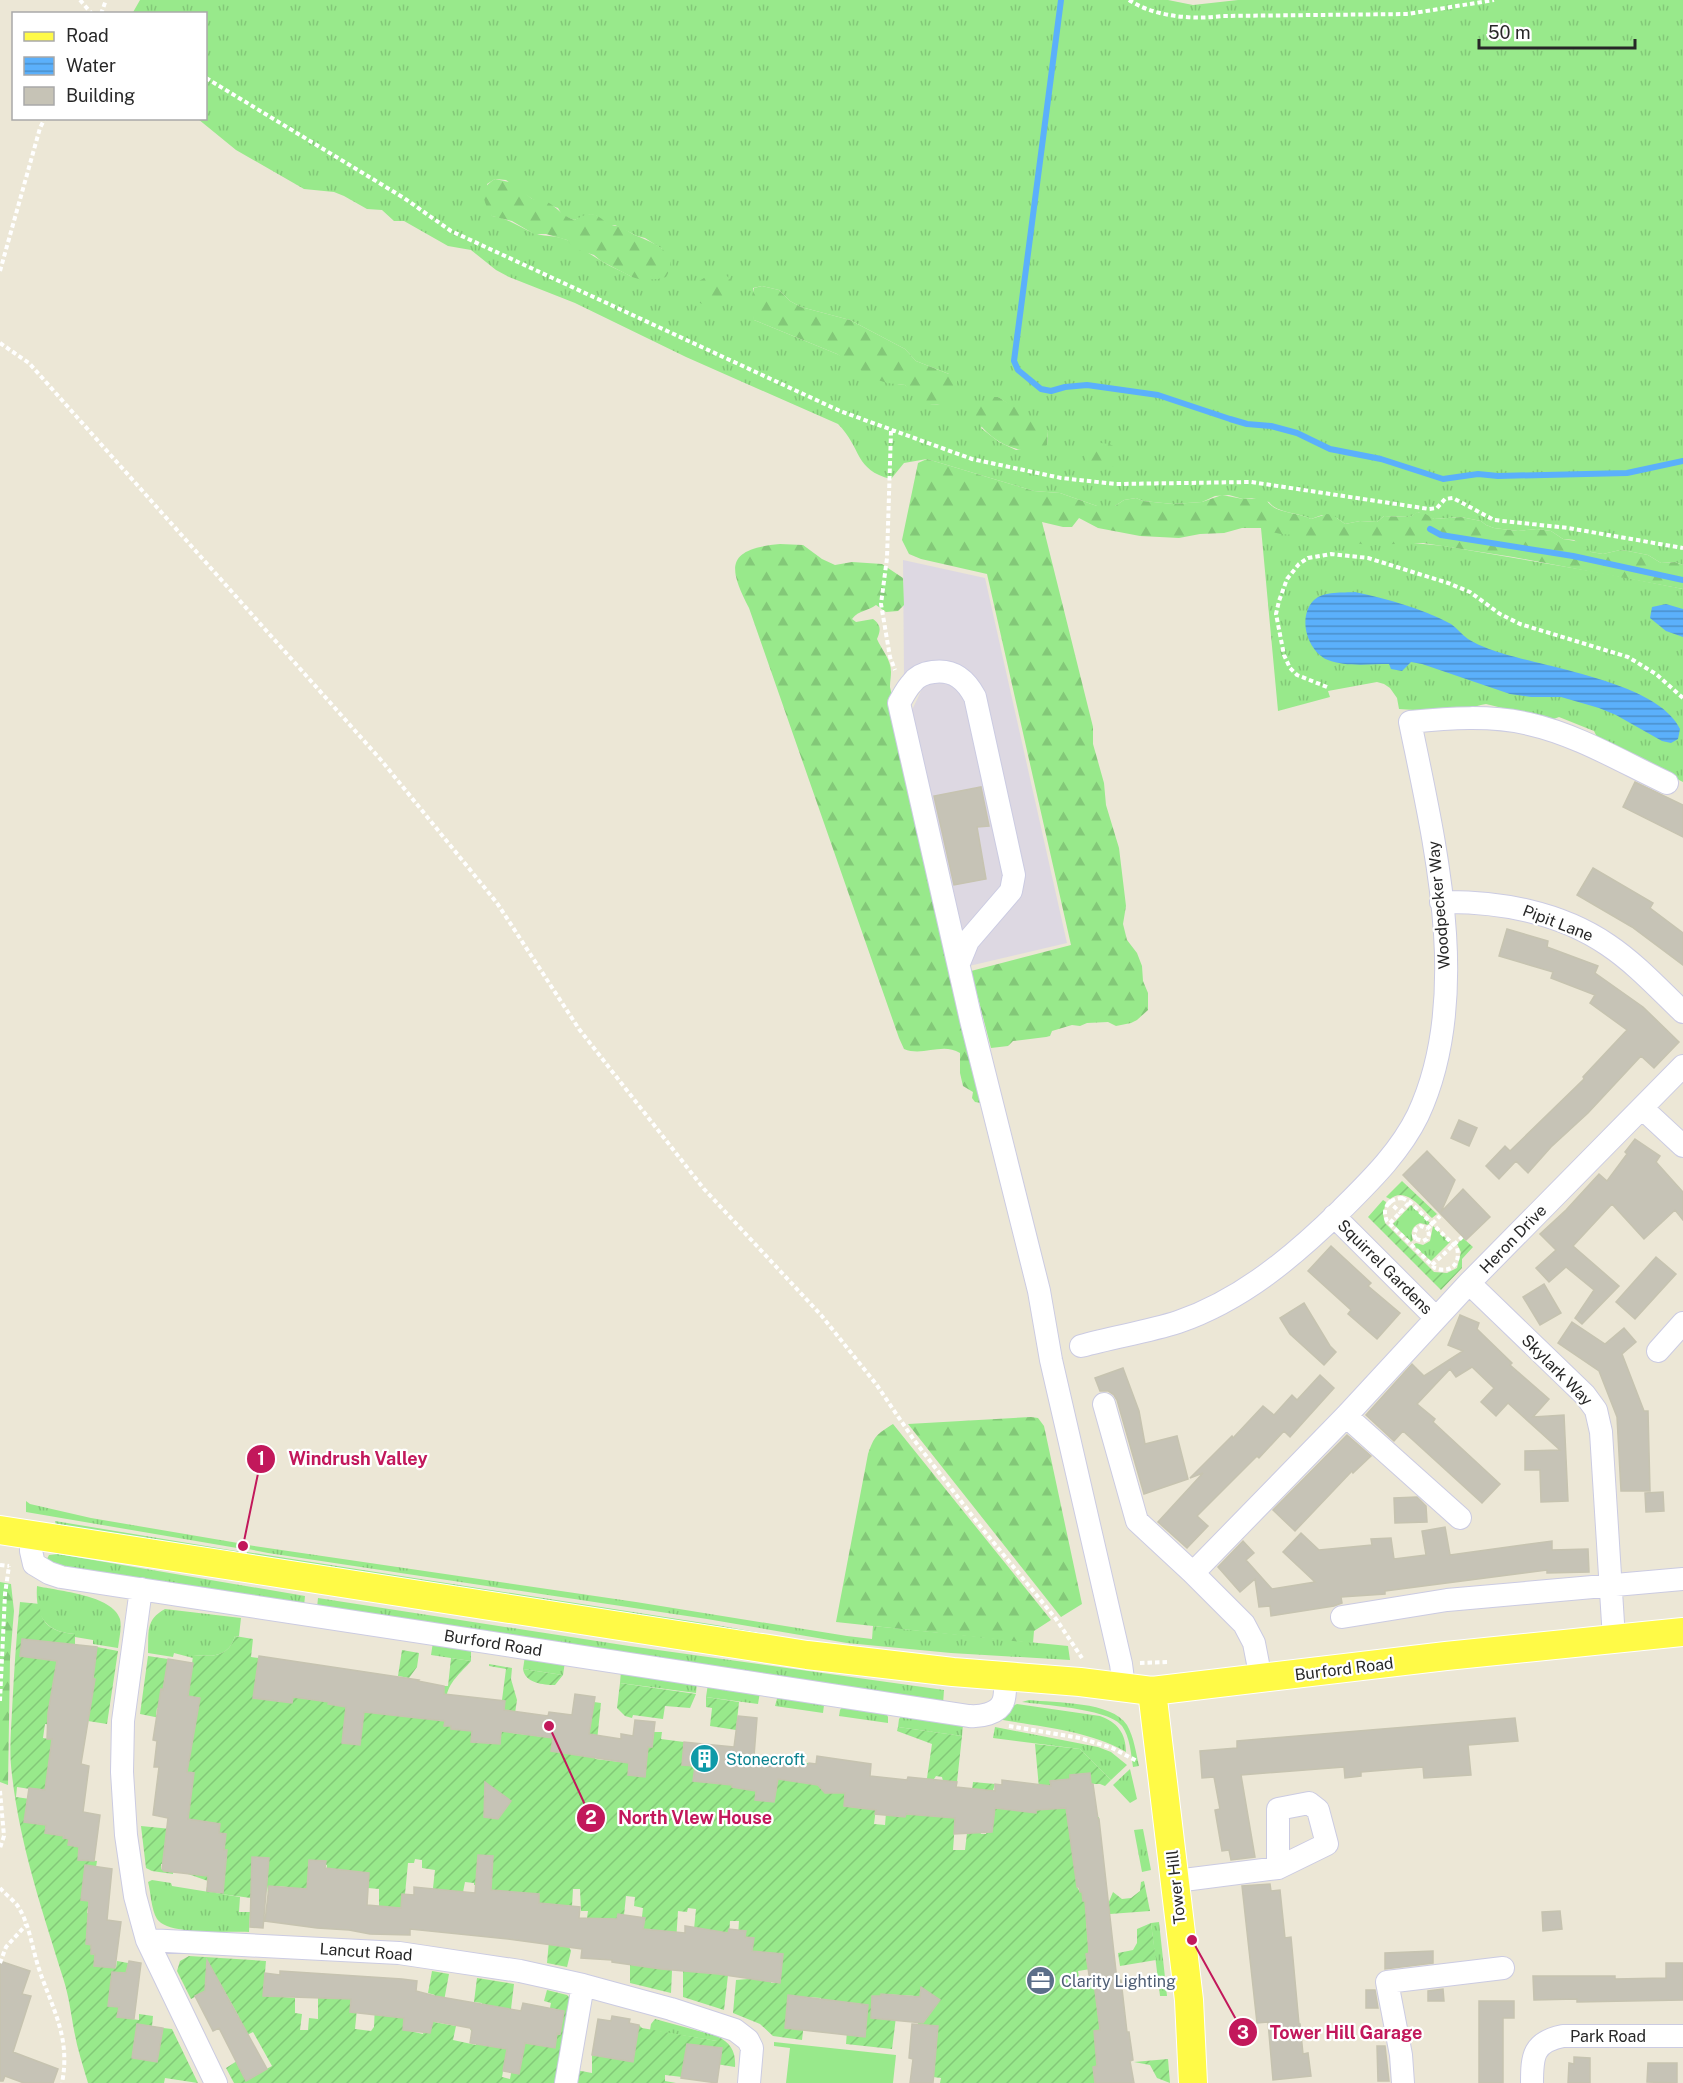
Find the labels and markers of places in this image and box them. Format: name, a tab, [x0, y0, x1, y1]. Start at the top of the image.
callout: Windrush Valley	[246, 1441, 440, 1477]
building icon: Stonecroft	[689, 1743, 721, 1775]
place label: Stonecroft	[726, 1750, 805, 1769]
callout: North Vlew House	[576, 1800, 785, 1836]
office icon: Clarity Lighting	[1024, 1965, 1056, 1997]
place label: Clarity Lighting	[1061, 1972, 1176, 1991]
callout: Tower Hill Garage	[1228, 2014, 1435, 2050]

